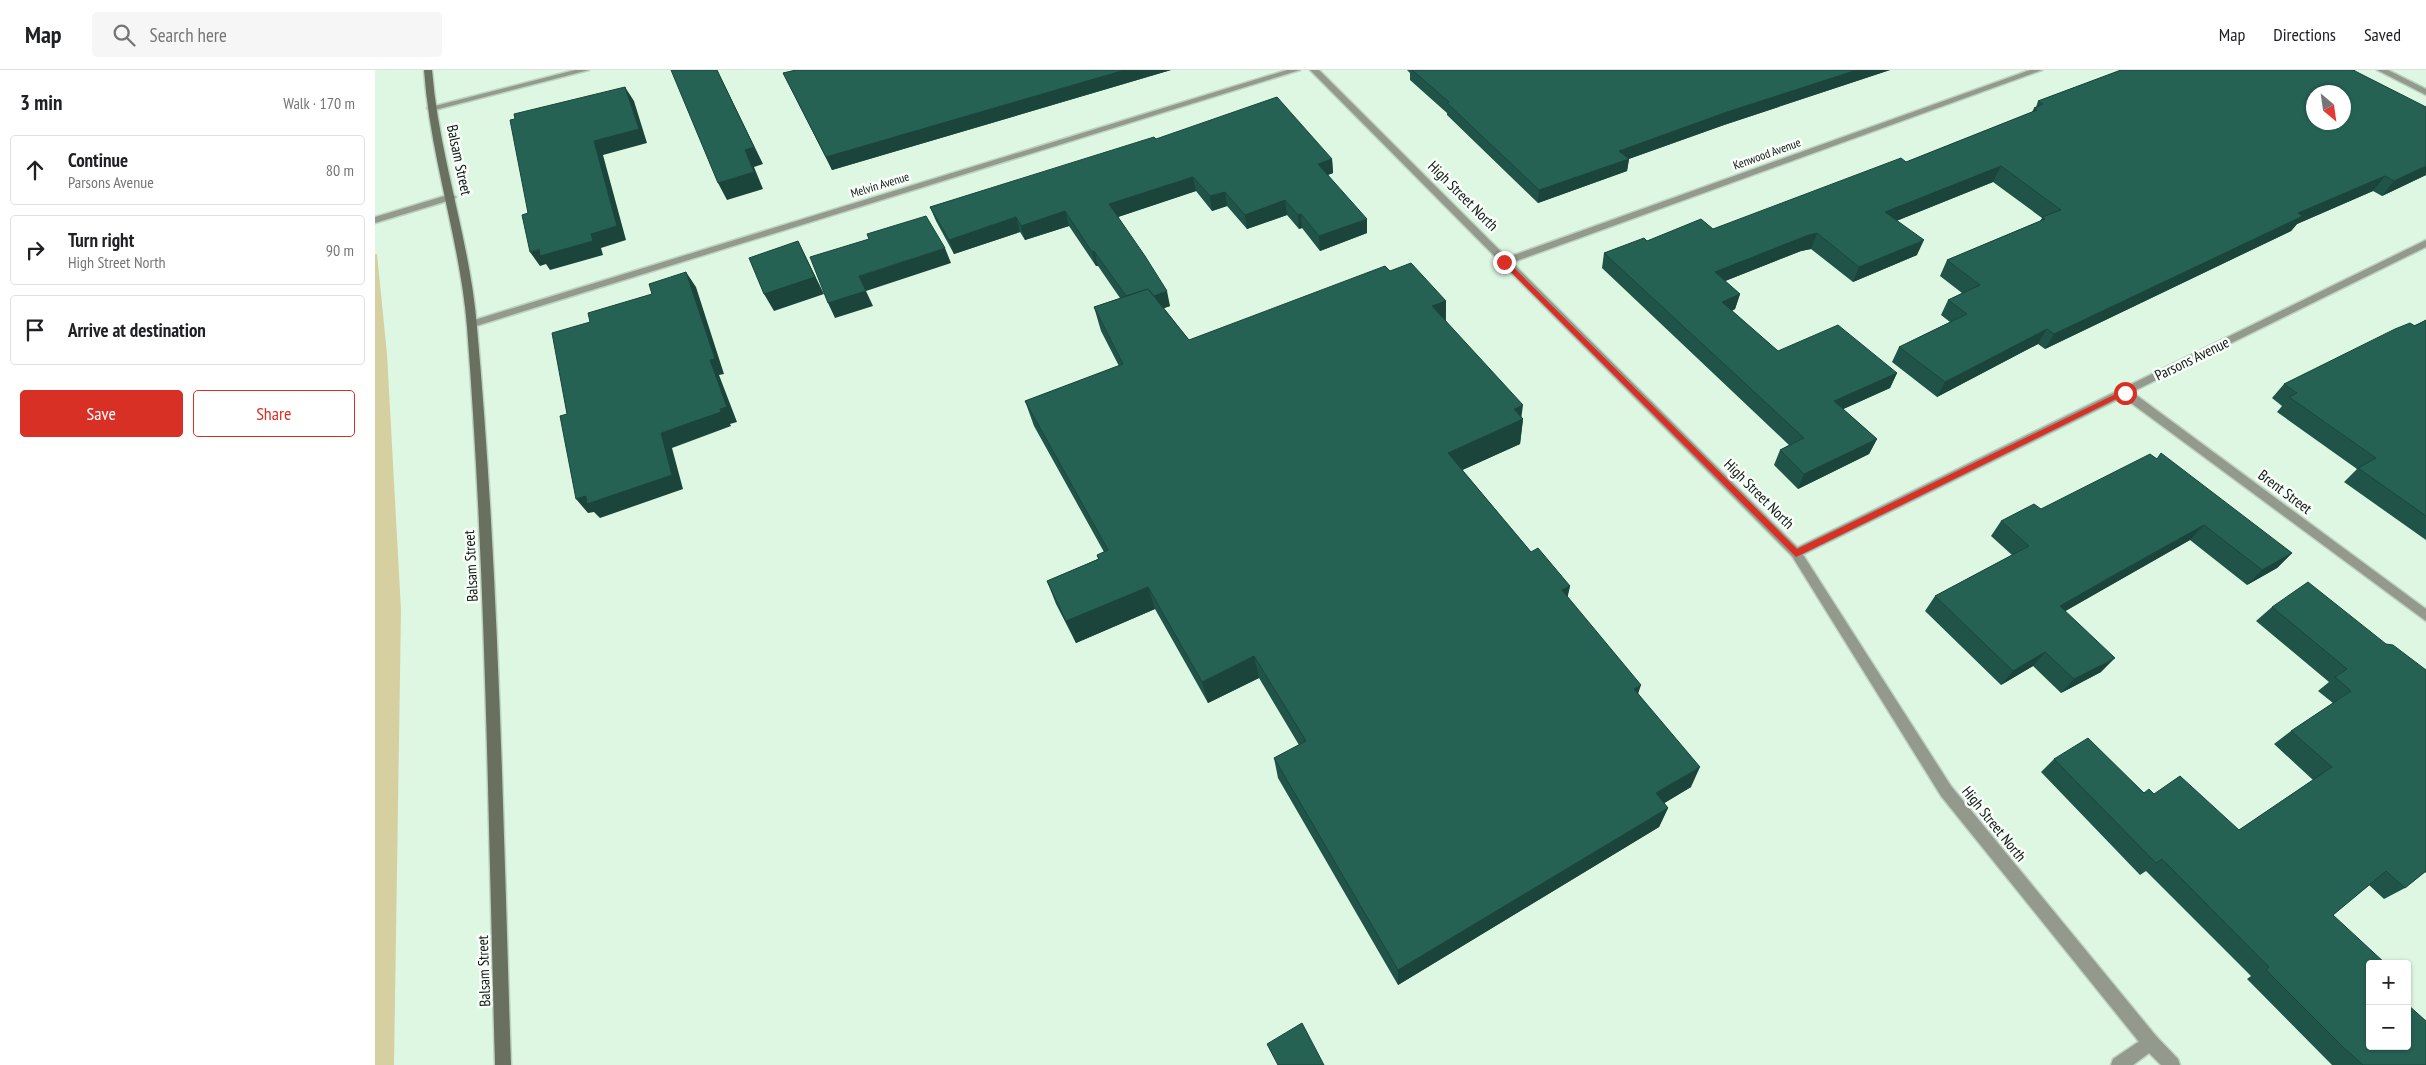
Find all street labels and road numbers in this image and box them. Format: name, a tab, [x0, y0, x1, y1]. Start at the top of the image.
street label: Balsam Street	[443, 123, 476, 197]
street label: Kenwood Avenue	[1731, 134, 1803, 173]
street label: High Street North	[1424, 157, 1502, 235]
street label: Melvin Avenue	[849, 168, 911, 201]
street label: Parsons Avenue	[2151, 332, 2232, 385]
street label: High Street North	[1720, 455, 1798, 533]
street label: Brent Street	[2255, 465, 2316, 518]
street label: Balsam Street	[459, 530, 482, 602]
street label: High Street North	[1958, 782, 2031, 865]
street label: Balsam Street	[473, 935, 494, 1007]

